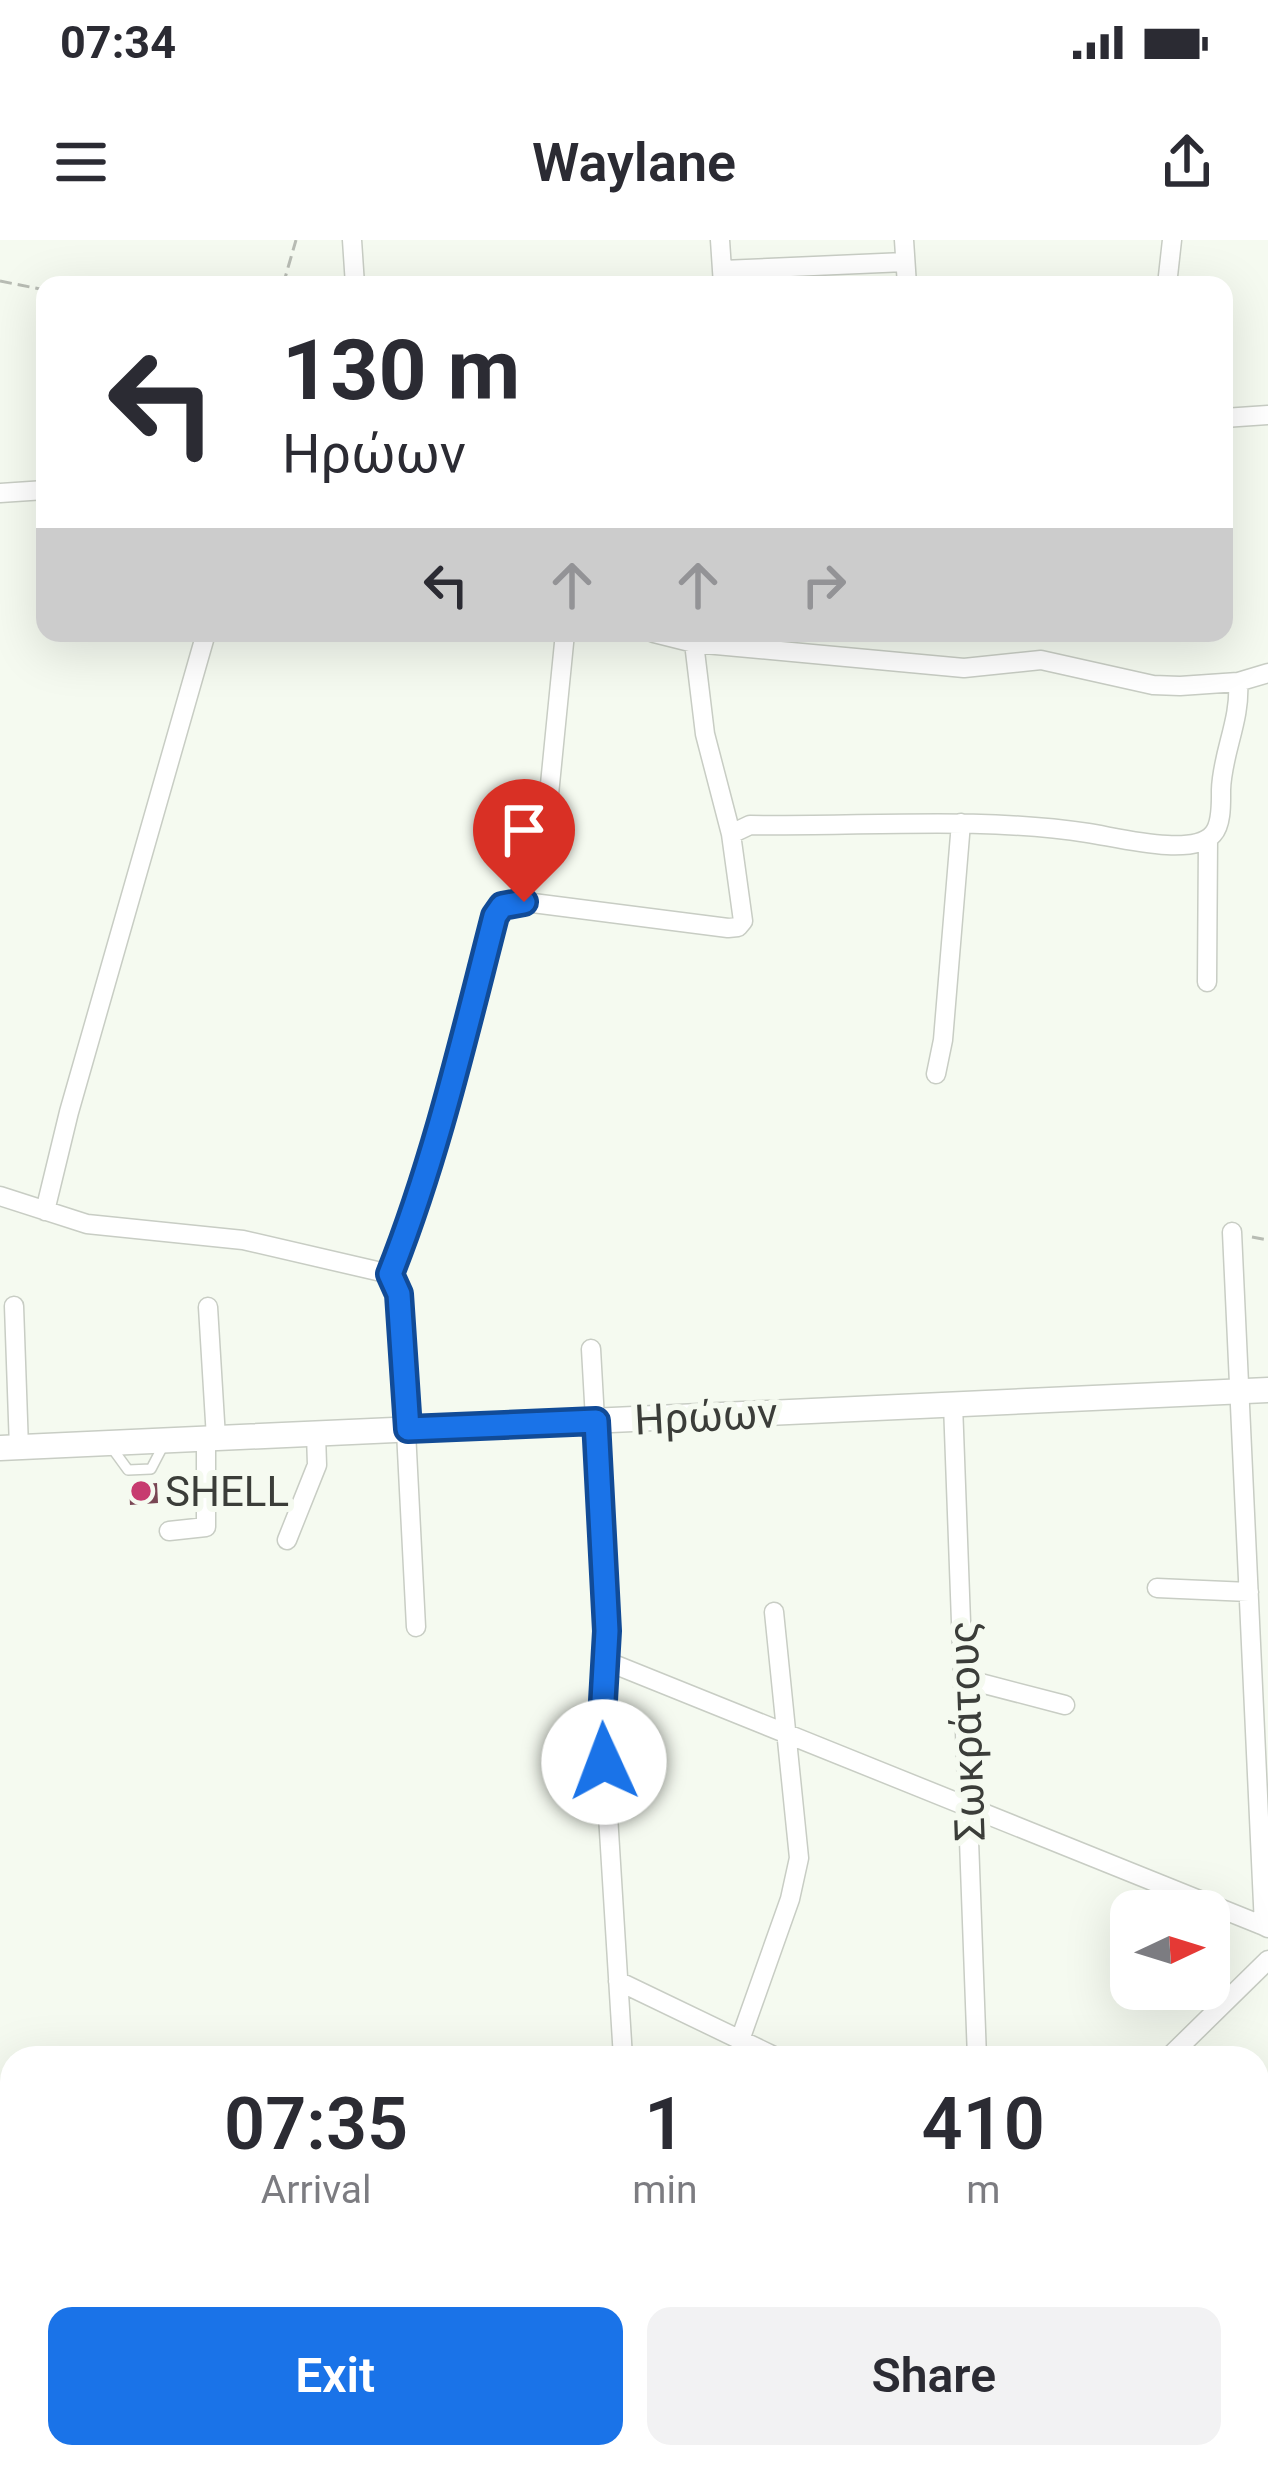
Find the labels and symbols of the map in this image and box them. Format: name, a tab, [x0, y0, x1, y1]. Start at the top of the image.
pin	[473, 779, 575, 902]
street label: Ηρώων	[633, 1388, 779, 1445]
place label: SHELL	[165, 1467, 289, 1516]
marker: SHELL	[128, 1478, 154, 1504]
street label: Σωκράτους	[938, 1620, 995, 1842]
position arrow	[541, 1699, 667, 1825]
north arrow	[1110, 1890, 1230, 2010]

